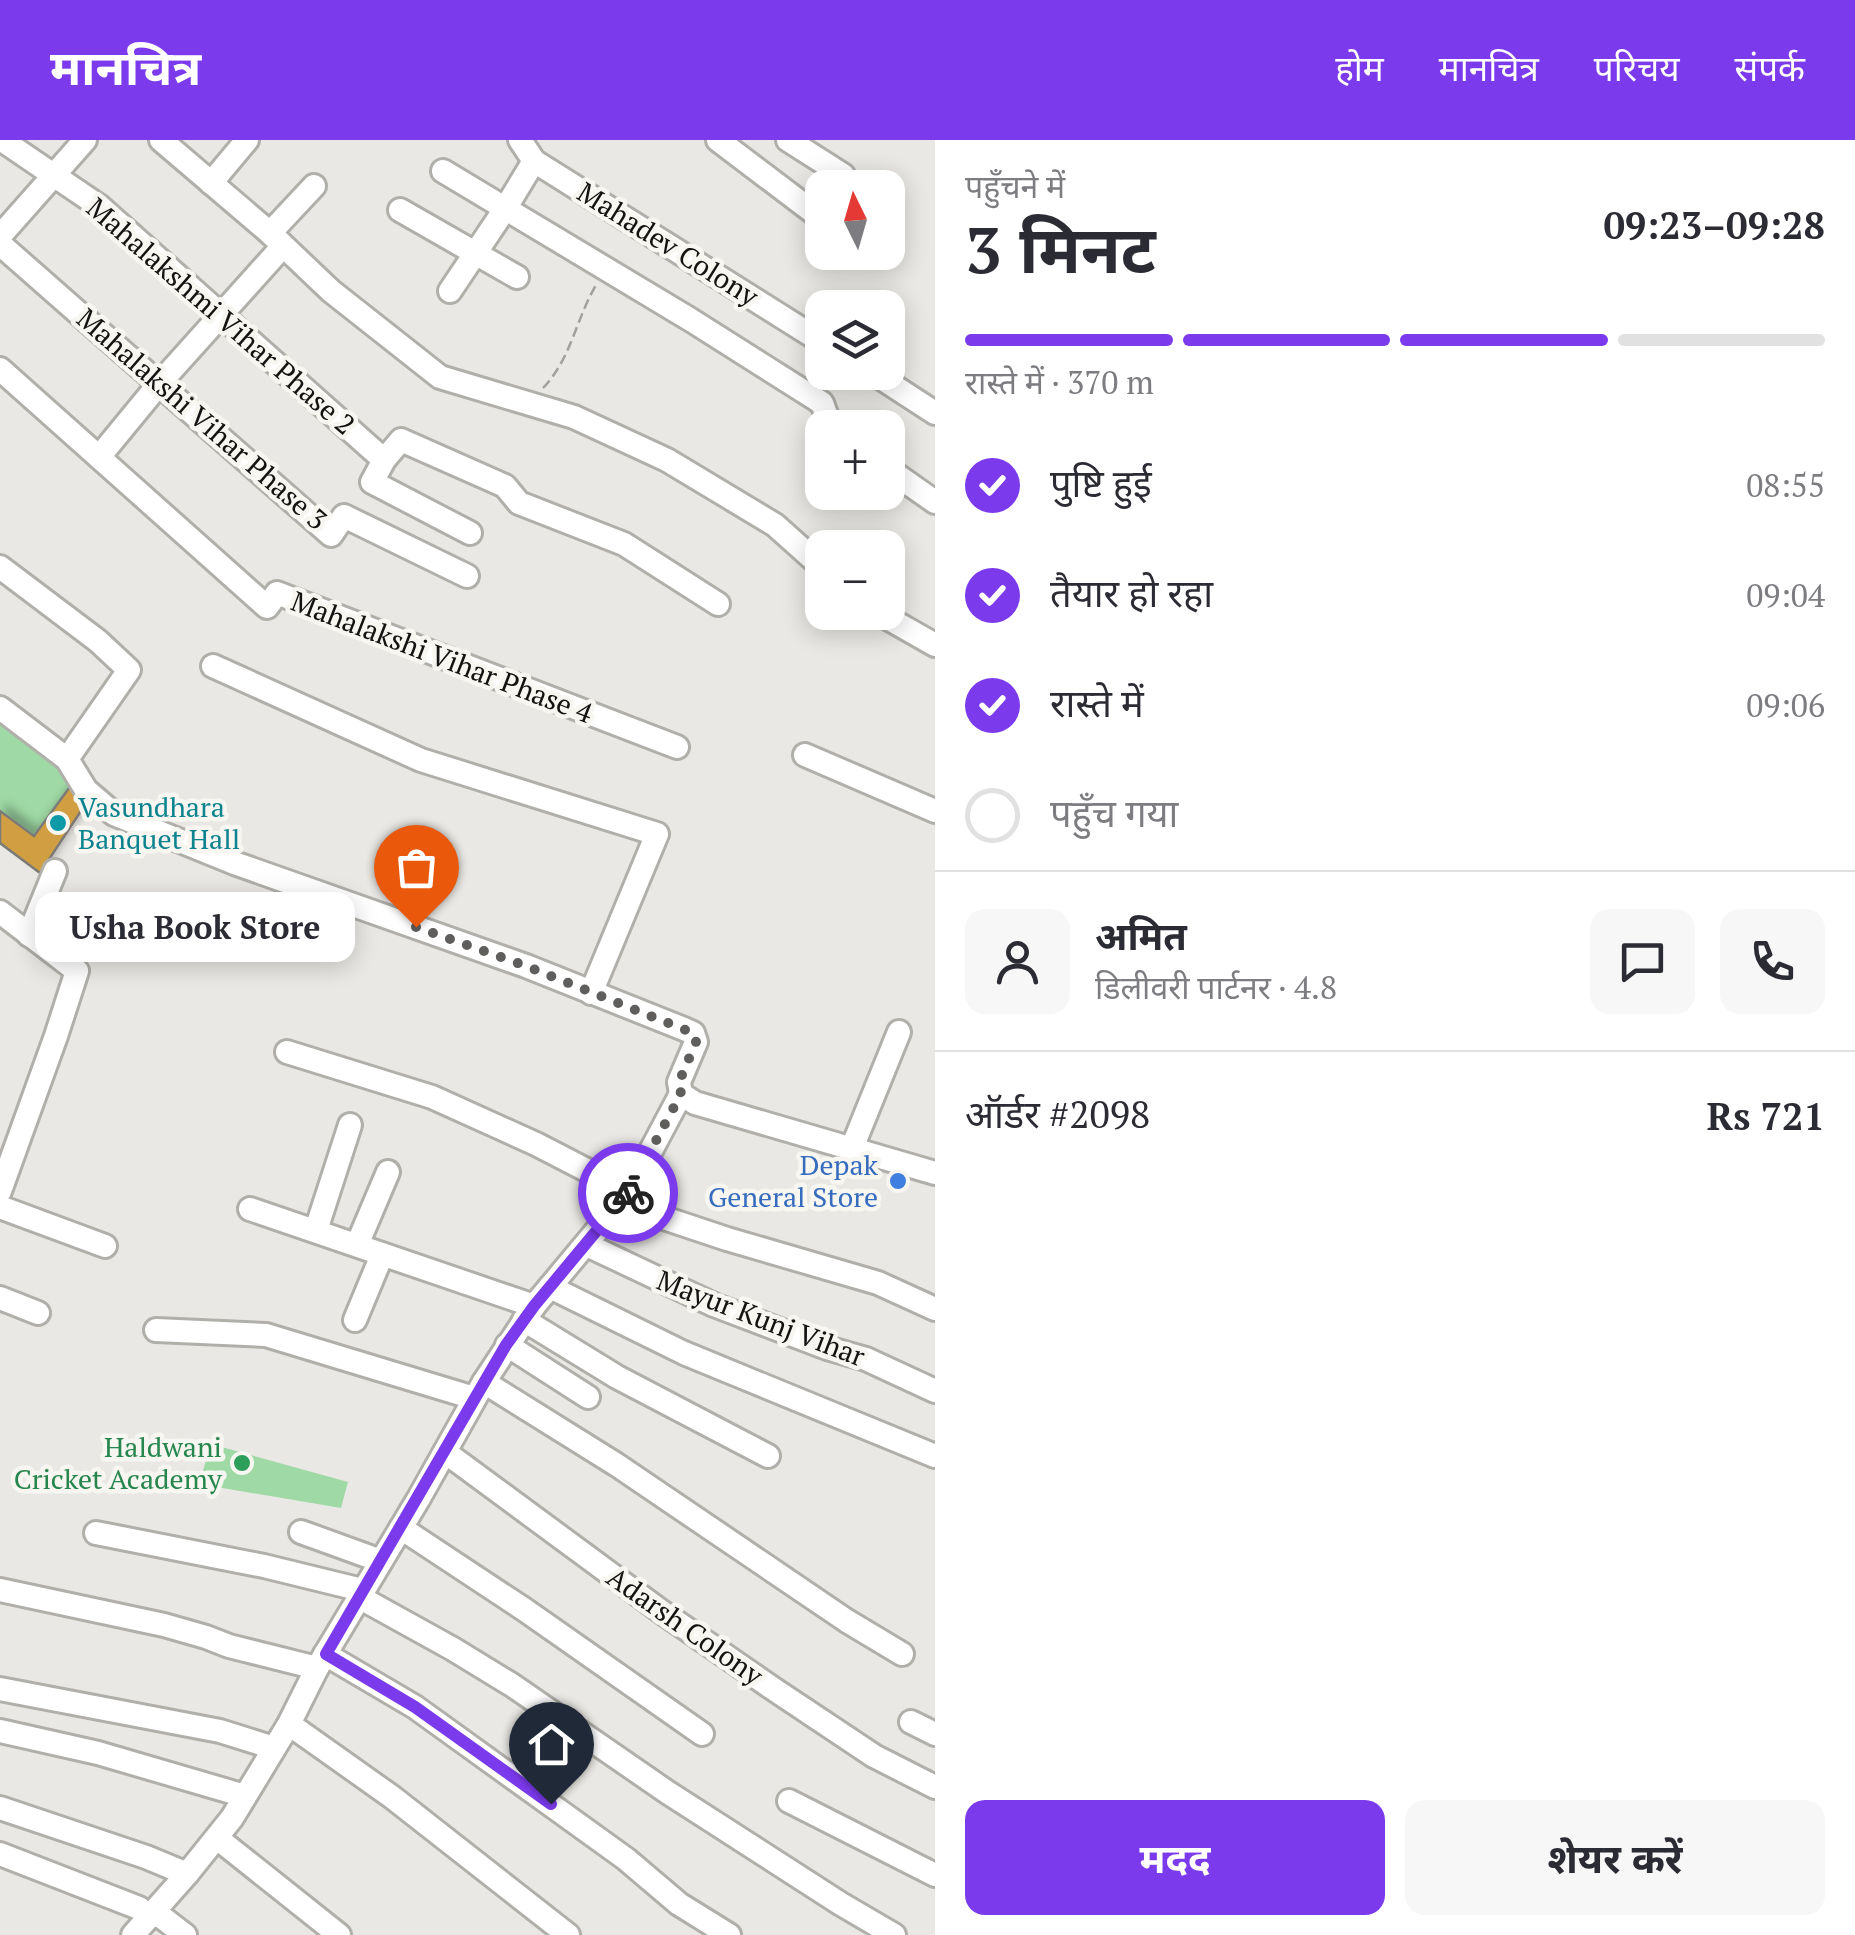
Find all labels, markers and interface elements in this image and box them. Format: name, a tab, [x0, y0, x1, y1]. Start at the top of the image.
text: मानचित्र	[50, 35, 201, 99]
text: होम	[1335, 45, 1384, 91]
text: मानचित्र	[1439, 45, 1539, 91]
text: परिचय	[1594, 45, 1680, 91]
text: संपर्क	[1735, 45, 1805, 91]
text: पहुँचने में	[965, 165, 1065, 207]
north arrow	[805, 170, 905, 270]
map controls	[805, 170, 905, 630]
street label: Mahadev Colony	[571, 173, 766, 314]
street label: Mahalakshmi Vihar Phase 2	[79, 189, 363, 442]
text: 09:23–09:28	[1603, 200, 1825, 250]
text: 3 मिनट	[965, 205, 1156, 292]
button: layers	[805, 290, 905, 390]
street label: Mahalakshi Vihar Phase 3	[69, 300, 335, 538]
text: रास्ते में · 370 m	[965, 361, 1154, 403]
button: +	[805, 410, 905, 510]
icon: check	[965, 458, 1020, 513]
text: पुष्टि हुई	[1050, 458, 1152, 508]
text: 08:55	[1746, 464, 1825, 506]
button: −	[805, 530, 905, 630]
icon: check	[965, 568, 1020, 623]
text: तैयार हो रहा	[1050, 568, 1213, 618]
text: 09:04	[1746, 574, 1825, 616]
street label: Mahalakshi Vihar Phase 4	[286, 582, 598, 731]
icon: check	[965, 678, 1020, 733]
text: रास्ते में	[1050, 678, 1144, 728]
text: 09:06	[1746, 684, 1825, 726]
place label: Vasundhara Banquet Hall	[78, 788, 240, 857]
text: पहुँच गया	[1050, 788, 1178, 838]
marker: Vasundhara Banquet Hall	[47, 812, 69, 834]
pin	[374, 825, 459, 928]
icon: bag	[389, 840, 444, 895]
callout: Usha Book Store	[36, 892, 356, 962]
text: Usha Book Store	[70, 906, 320, 948]
button: person	[965, 909, 1070, 1014]
button: chat	[1590, 909, 1695, 1014]
button: phone	[1720, 909, 1825, 1014]
text: अमित	[1095, 911, 1187, 961]
text: डिलीवरी पार्टनर · 4.8	[1095, 966, 1337, 1008]
text: ऑर्डर #2098	[965, 1089, 1150, 1139]
text: Rs 721	[1707, 1091, 1825, 1141]
courier	[578, 1143, 678, 1243]
place label: Depak General Store	[708, 1146, 879, 1215]
icon: bike	[601, 1166, 656, 1221]
marker: Depak General Store	[887, 1170, 909, 1192]
street label: Mayur Kunj Vihar	[652, 1261, 871, 1374]
place label: Haldwani Cricket Academy	[14, 1428, 223, 1497]
marker: Haldwani Cricket Academy	[231, 1452, 253, 1474]
street label: Adarsh Colony	[600, 1558, 771, 1694]
pin	[509, 1702, 594, 1805]
icon: home	[524, 1717, 579, 1772]
button: मदद	[965, 1800, 1385, 1915]
button: शेयर करें	[1405, 1800, 1825, 1915]

